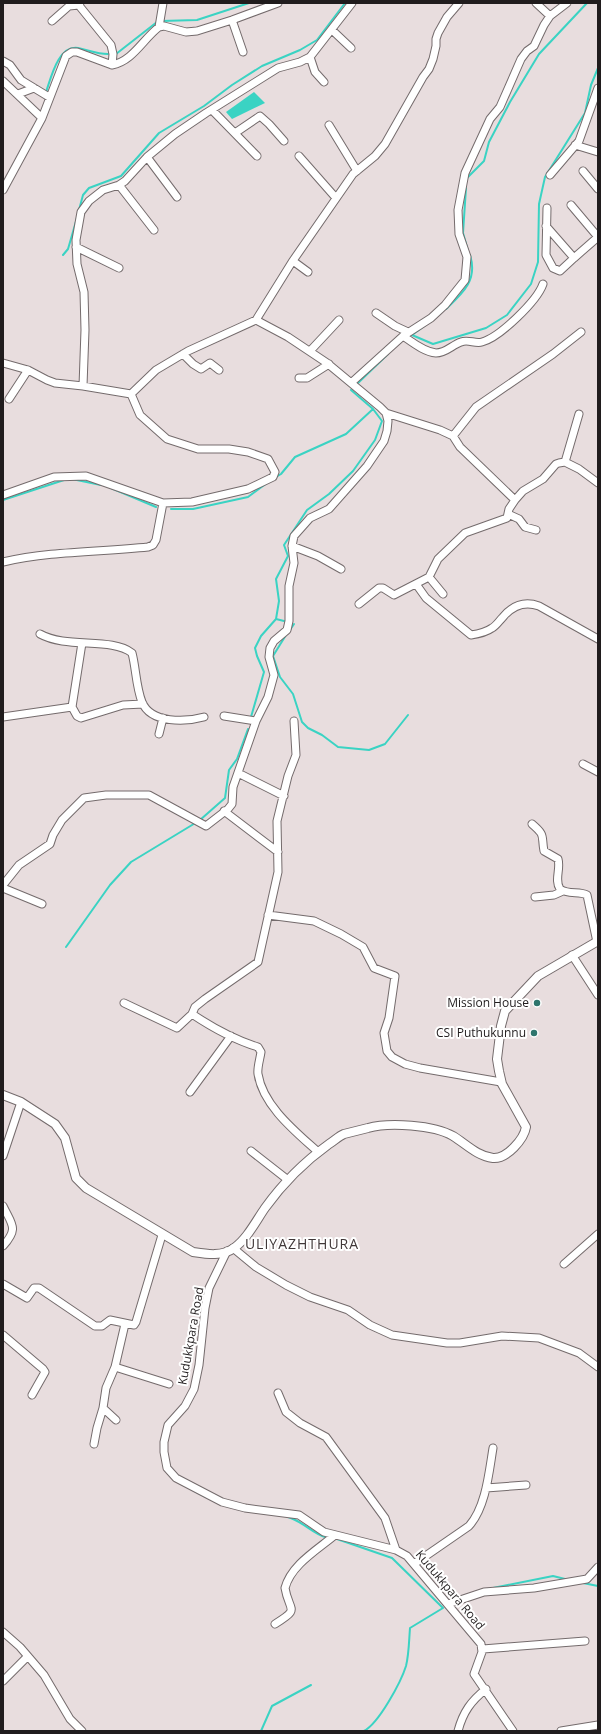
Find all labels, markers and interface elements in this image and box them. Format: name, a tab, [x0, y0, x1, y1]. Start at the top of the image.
place label: Mission House	[447, 994, 529, 1011]
marker: Mission House	[532, 998, 542, 1008]
place label: CSI Puthukunnu	[436, 1024, 526, 1041]
marker: CSI Puthukunnu	[529, 1028, 539, 1038]
district label: ULIYAZHTHURA	[245, 1234, 359, 1253]
street label: Kudukkpara Road	[174, 1286, 208, 1386]
street label: Kudukkpara Road	[412, 1546, 489, 1633]

